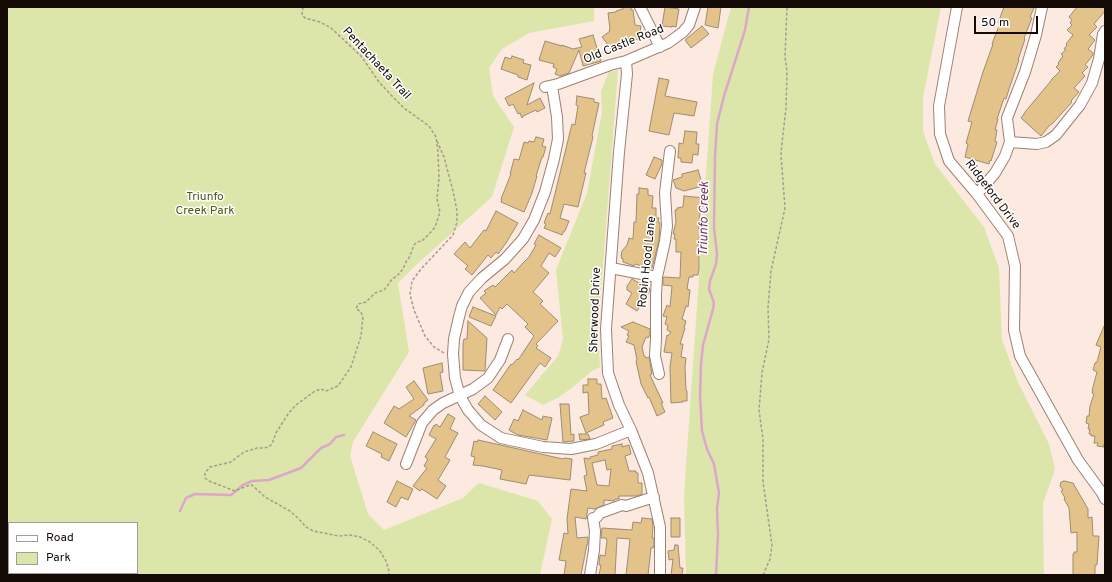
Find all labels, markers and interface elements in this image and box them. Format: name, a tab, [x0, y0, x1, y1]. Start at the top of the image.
scale bar	[976, 8, 1040, 34]
text: 50 m	[981, 15, 1009, 31]
street label: Old Castle Road	[582, 22, 666, 68]
street label: Pentachaeta Trail	[339, 25, 413, 103]
street label: Ridgeford Drive	[961, 157, 1023, 233]
water label: Triunfo Creek	[697, 181, 713, 257]
park label: Triunfo Creek Park	[175, 191, 235, 219]
street label: Robin Hood Lane	[636, 215, 660, 309]
street label: Sherwood Drive	[587, 267, 605, 353]
legend	[8, 522, 138, 574]
text: Road	[46, 530, 74, 546]
text: Park	[46, 550, 71, 566]

